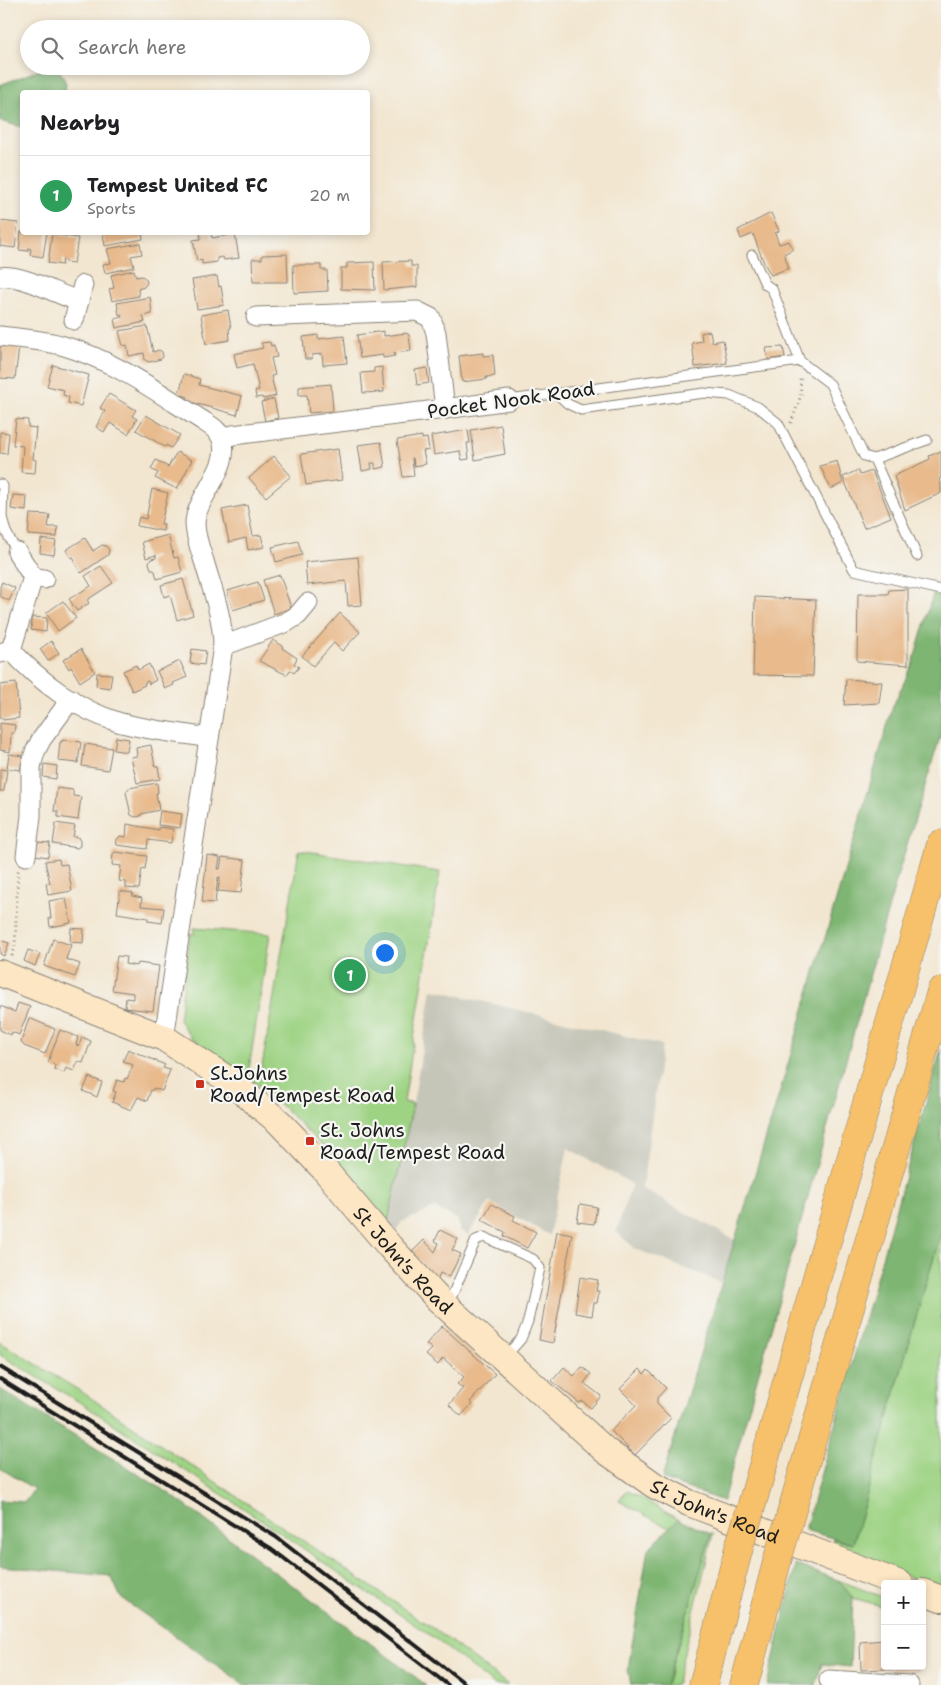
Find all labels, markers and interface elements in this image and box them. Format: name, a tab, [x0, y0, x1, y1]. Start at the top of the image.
search box	[20, 20, 370, 75]
icon: search	[38, 34, 66, 62]
text: Search here	[78, 35, 187, 60]
text: Nearby	[40, 109, 120, 137]
text: Tempest United FC	[87, 173, 268, 198]
text: 1	[52, 185, 60, 206]
text: 20 m	[309, 185, 350, 206]
text: Sports	[87, 198, 136, 219]
street label: Pocket Nook Road	[426, 376, 596, 424]
your location	[372, 940, 398, 966]
pin: 1	[334, 956, 366, 994]
place label: St.Johns Road/Tempest Road	[210, 1061, 395, 1108]
marker: St.Johns Road/Tempest Road	[194, 1078, 206, 1090]
place label: St. Johns Road/Tempest Road	[320, 1118, 505, 1165]
marker: St. Johns Road/Tempest Road	[304, 1135, 316, 1147]
street label: St John's Road	[348, 1201, 459, 1319]
street label: St John's Road	[646, 1473, 783, 1549]
map controls	[881, 1580, 926, 1670]
button: +	[881, 1580, 926, 1625]
button: −	[881, 1625, 926, 1670]

